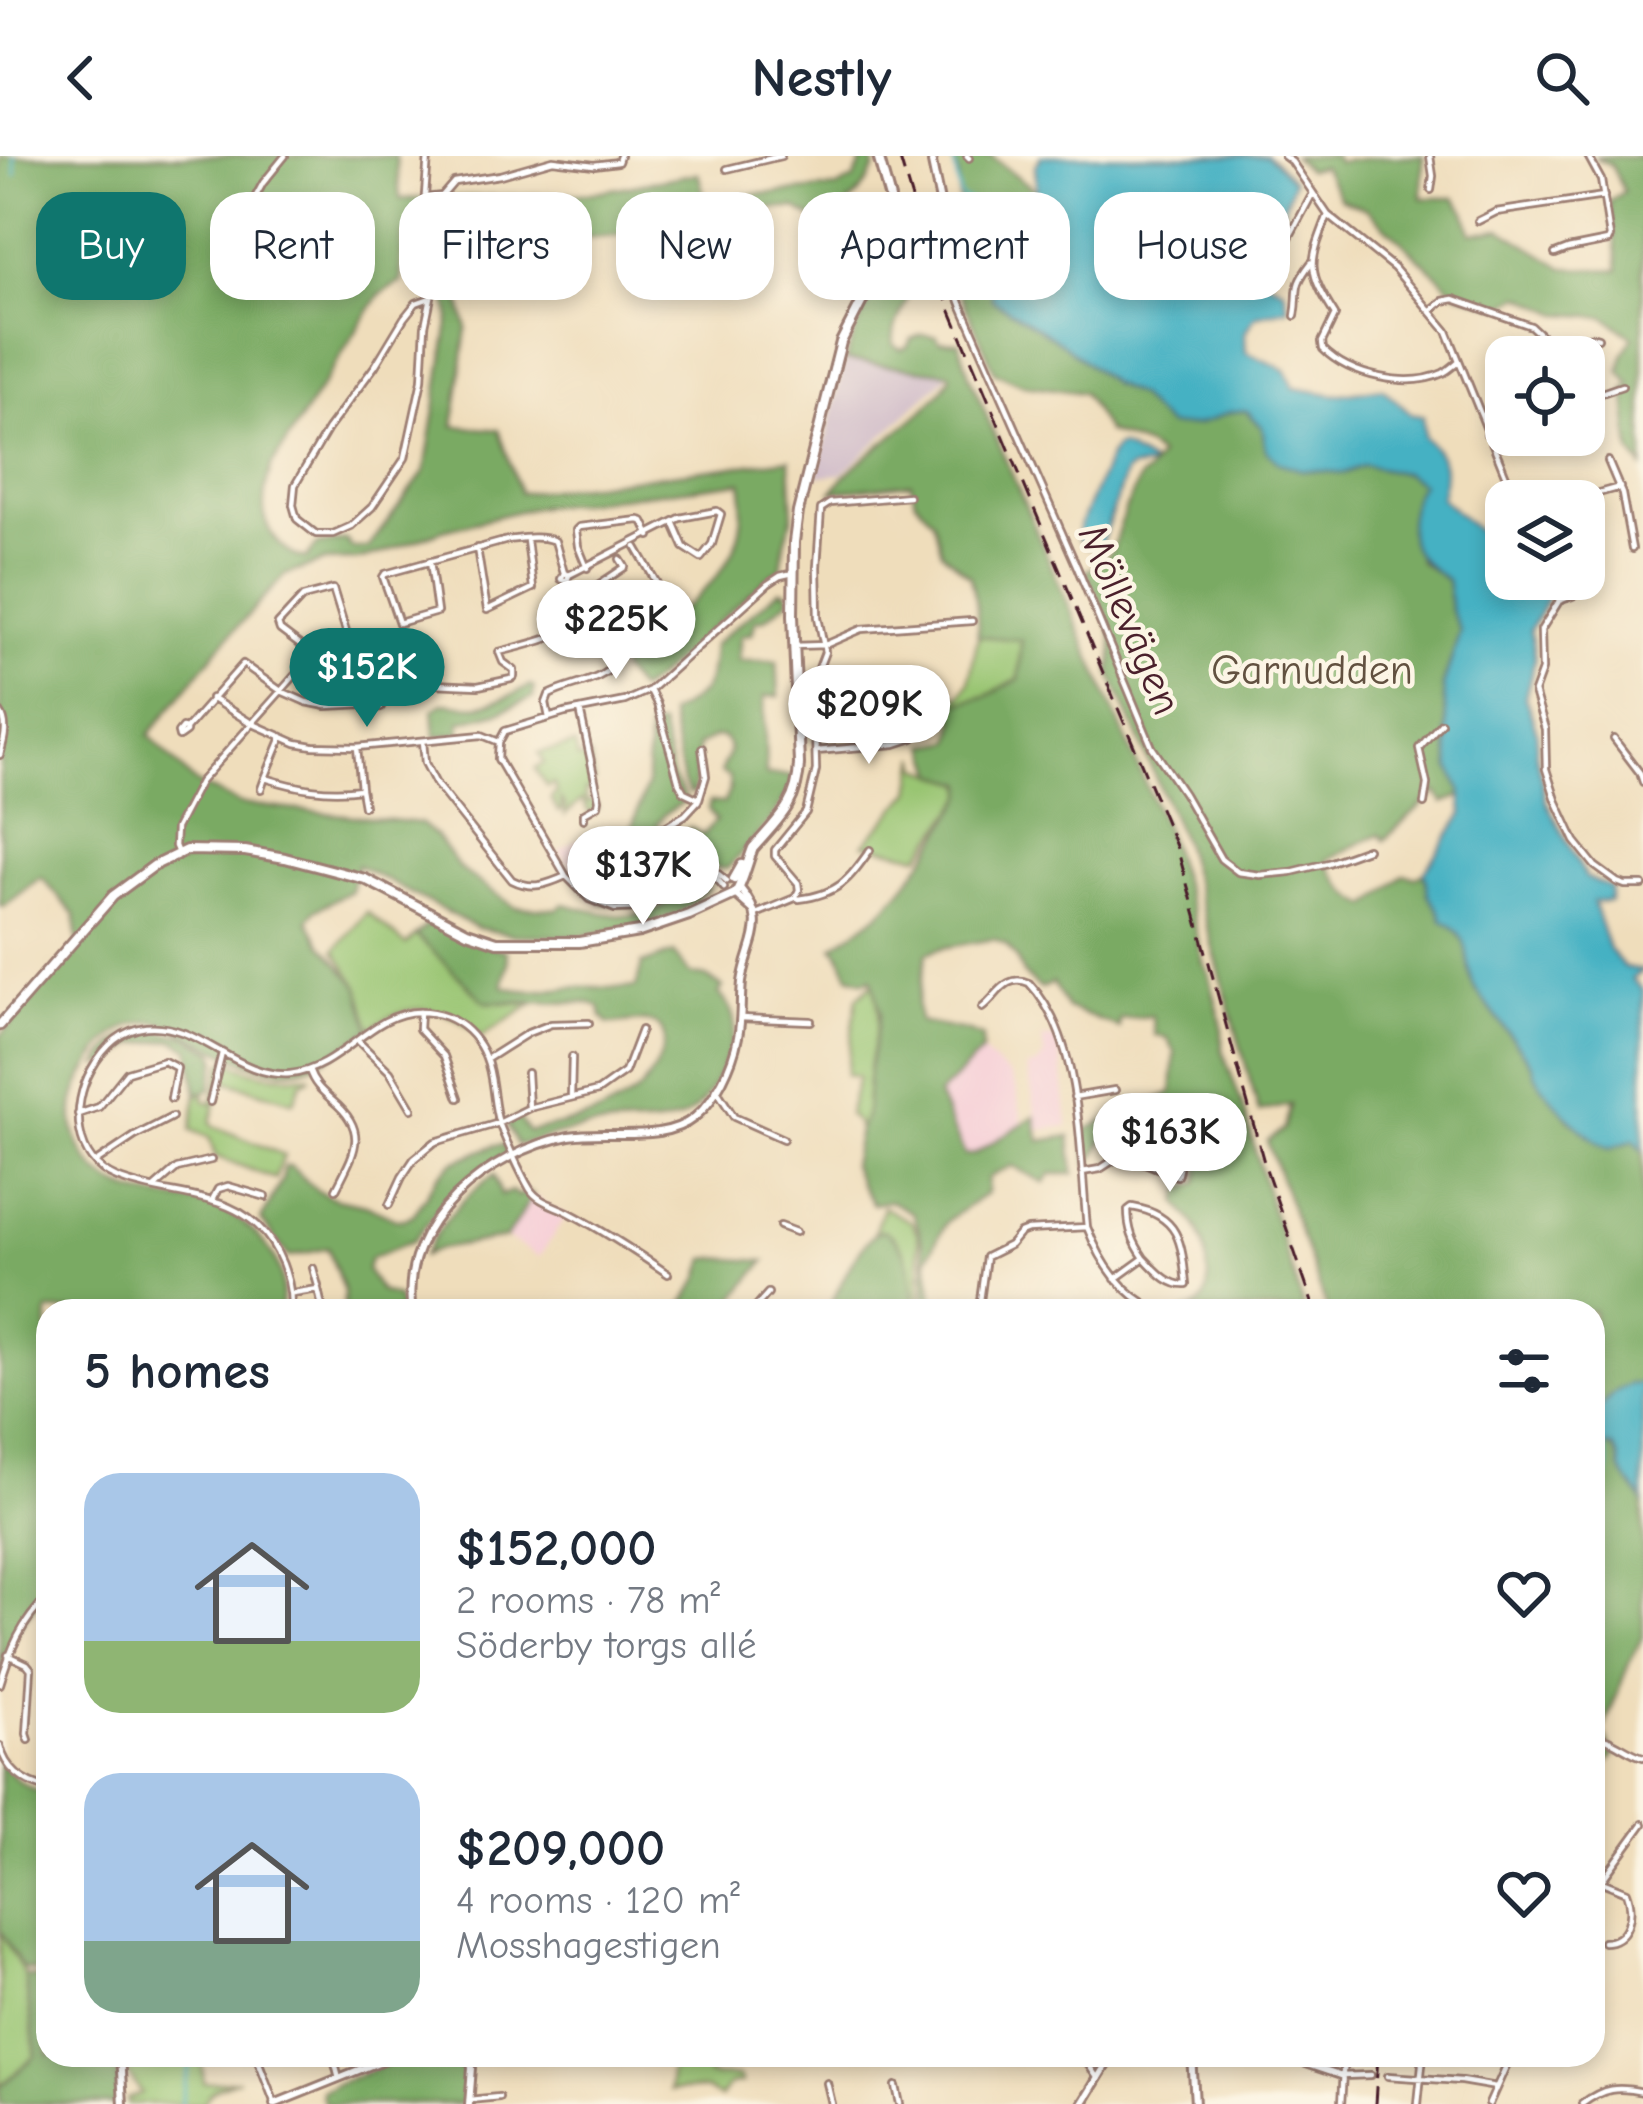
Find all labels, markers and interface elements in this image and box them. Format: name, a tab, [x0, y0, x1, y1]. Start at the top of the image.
icon: back	[48, 45, 114, 111]
icon: search	[1529, 45, 1595, 111]
text: Nestly	[752, 47, 891, 110]
chip: Buy	[36, 192, 186, 300]
chip: Rent	[210, 192, 375, 300]
chip: Filters	[399, 192, 592, 300]
chip: New	[616, 192, 774, 300]
chip: Apartment	[798, 192, 1070, 300]
chip: House	[1094, 192, 1290, 300]
map controls	[1485, 336, 1605, 600]
button: locate	[1485, 336, 1605, 456]
button: layers	[1485, 480, 1605, 600]
street label: Möllevägen	[1068, 517, 1192, 722]
pin: $225K	[532, 580, 700, 682]
text: $225K	[564, 596, 669, 641]
pin: $152K	[283, 628, 451, 730]
text: $152K	[317, 644, 417, 689]
park label: Garnudden	[1211, 646, 1413, 695]
pin: $209K	[785, 665, 953, 767]
text: $209K	[815, 681, 923, 726]
pin: $137K	[559, 826, 727, 928]
text: $137K	[594, 842, 692, 887]
pin: $163K	[1086, 1093, 1254, 1195]
text: $163K	[1120, 1109, 1220, 1154]
icon: filters	[1491, 1338, 1557, 1404]
text: 5 homes	[84, 1342, 270, 1401]
text: $152,000	[456, 1519, 656, 1578]
icon: home	[180, 1521, 324, 1665]
icon: heart	[1491, 1560, 1557, 1626]
text: 2 rooms · 78 m²	[456, 1578, 720, 1623]
text: Söderby torgs allé	[456, 1623, 757, 1668]
text: $209,000	[456, 1819, 665, 1878]
icon: home	[180, 1821, 324, 1965]
icon: heart	[1491, 1860, 1557, 1926]
text: 4 rooms · 120 m²	[456, 1878, 740, 1923]
text: Mosshagestigen	[456, 1923, 721, 1968]

